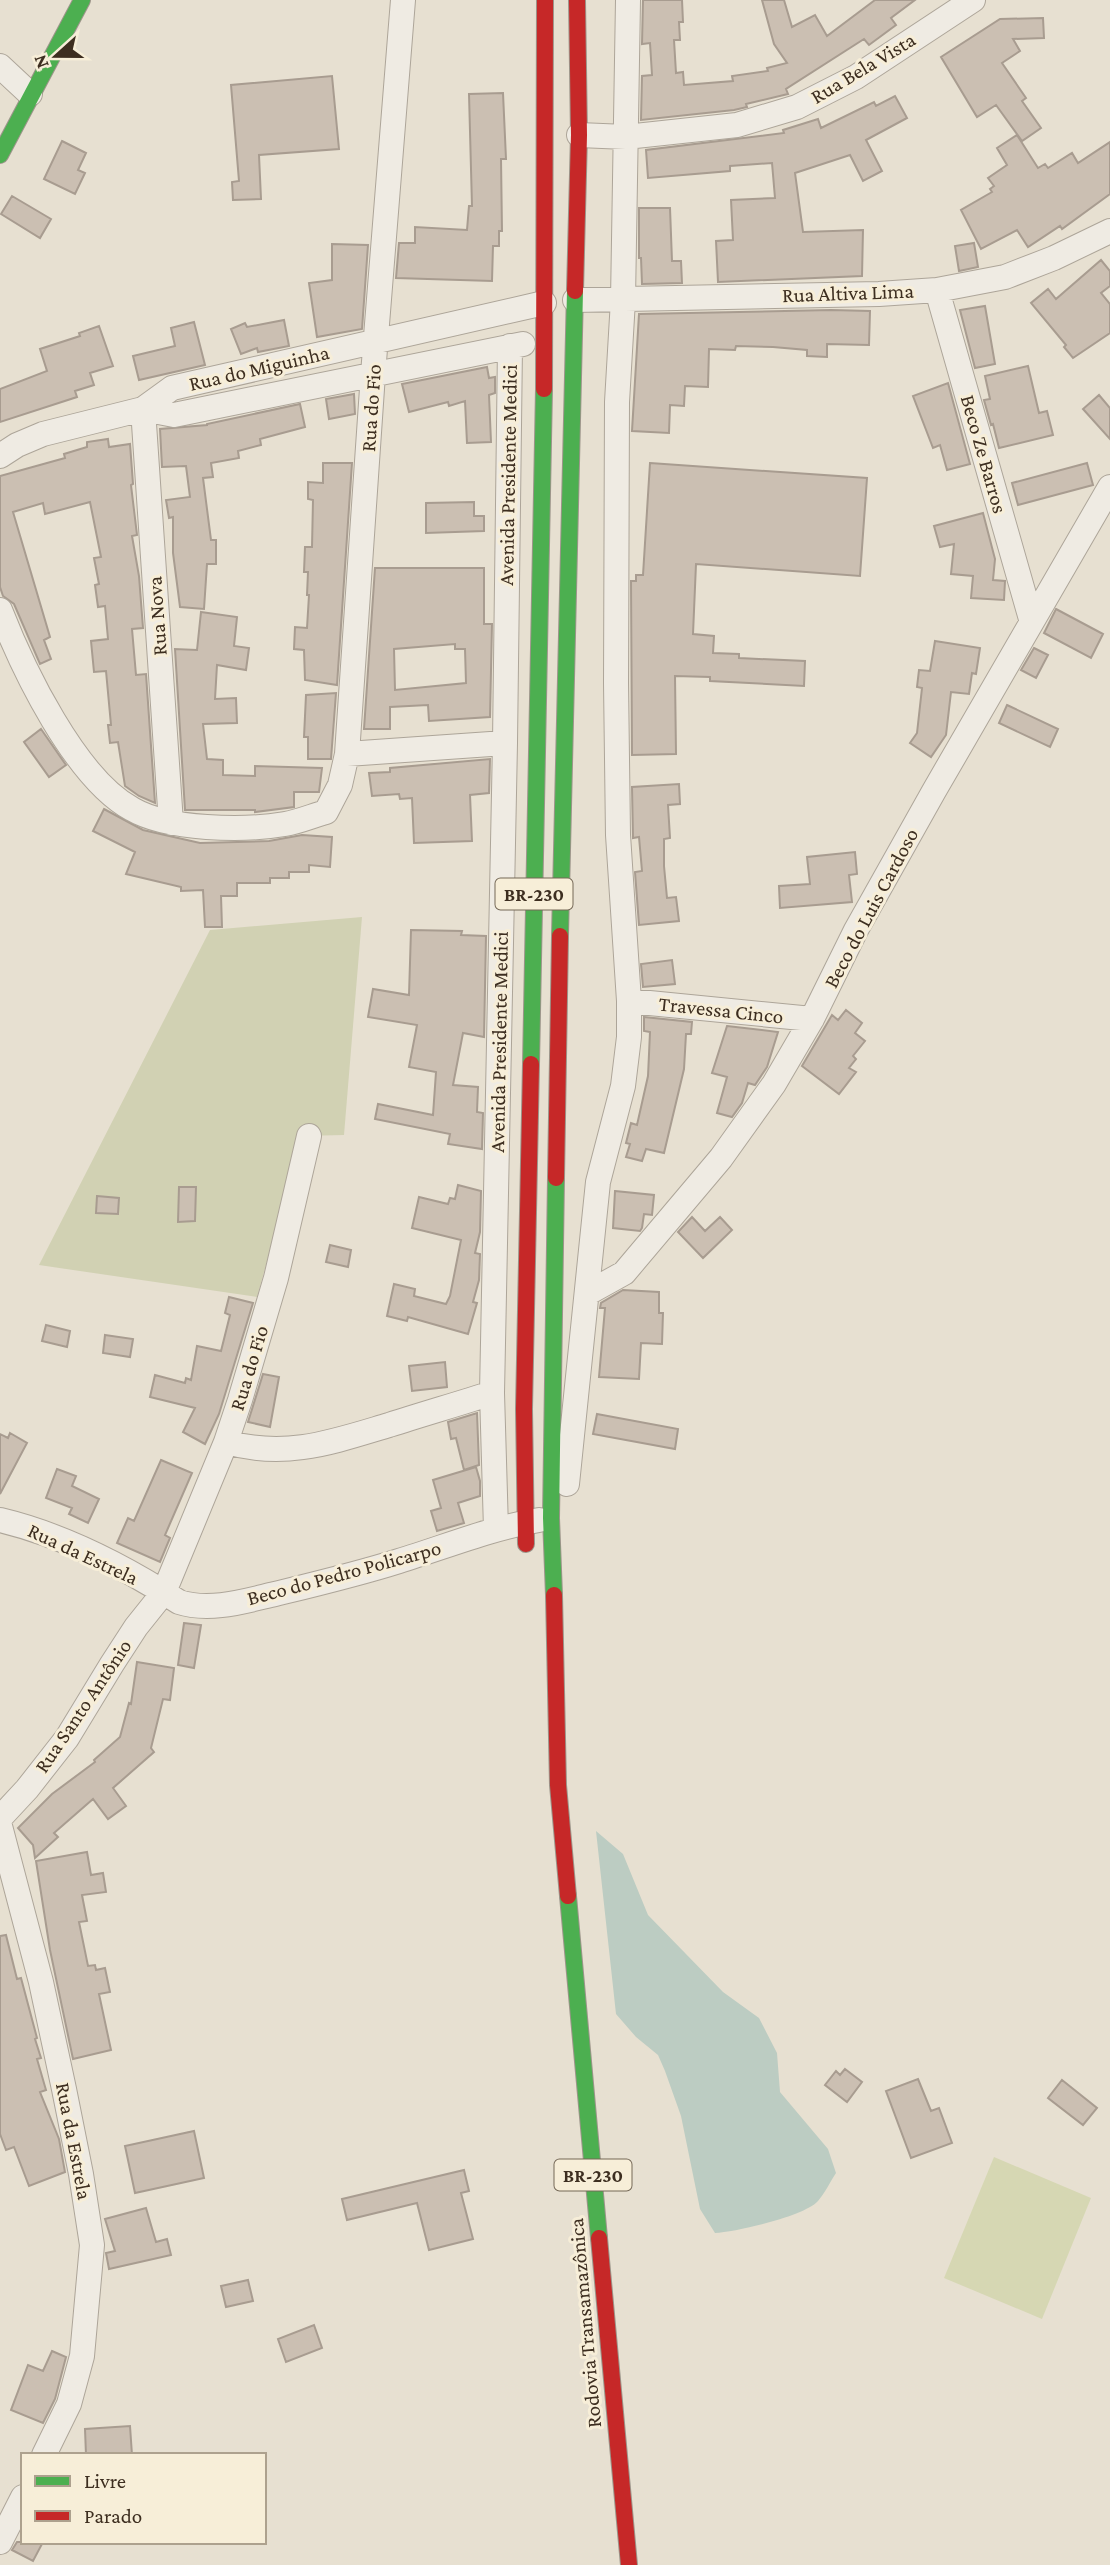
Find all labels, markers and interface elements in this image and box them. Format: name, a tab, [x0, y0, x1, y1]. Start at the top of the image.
north arrow	[21, 21, 91, 91]
street label: Rua Bela Vista	[806, 27, 920, 109]
text: N	[28, 52, 53, 72]
street label: Rua Altiva Lima	[782, 279, 915, 307]
street label: Rua do Miguinha	[186, 340, 332, 396]
street label: Rua do Fio	[356, 363, 386, 453]
street label: Avenida Presidente Medici	[494, 364, 522, 586]
street label: Beco Ze Barros	[956, 392, 1012, 516]
street label: Rua Nova	[142, 575, 172, 656]
street label: Beco do Luis Cardoso	[819, 824, 923, 992]
road number: BR-230	[496, 878, 572, 909]
street label: Avenida Presidente Medici	[485, 931, 513, 1153]
street label: Travessa Cinco	[658, 992, 784, 1028]
street label: Rua do Fio	[225, 1323, 273, 1413]
street label: Rua da Estrela	[24, 1518, 142, 1590]
street label: Beco do Pedro Policarpo	[244, 1536, 444, 1610]
street label: Rua Santo Antônio	[29, 1635, 137, 1777]
street label: Rua da Estrela	[51, 2080, 97, 2202]
road number: BR-230	[554, 2160, 632, 2190]
street label: Rodovia Transamazônica	[564, 2217, 606, 2429]
legend	[21, 2453, 266, 2544]
text: Livre	[84, 2469, 126, 2493]
text: Parado	[84, 2504, 142, 2528]

